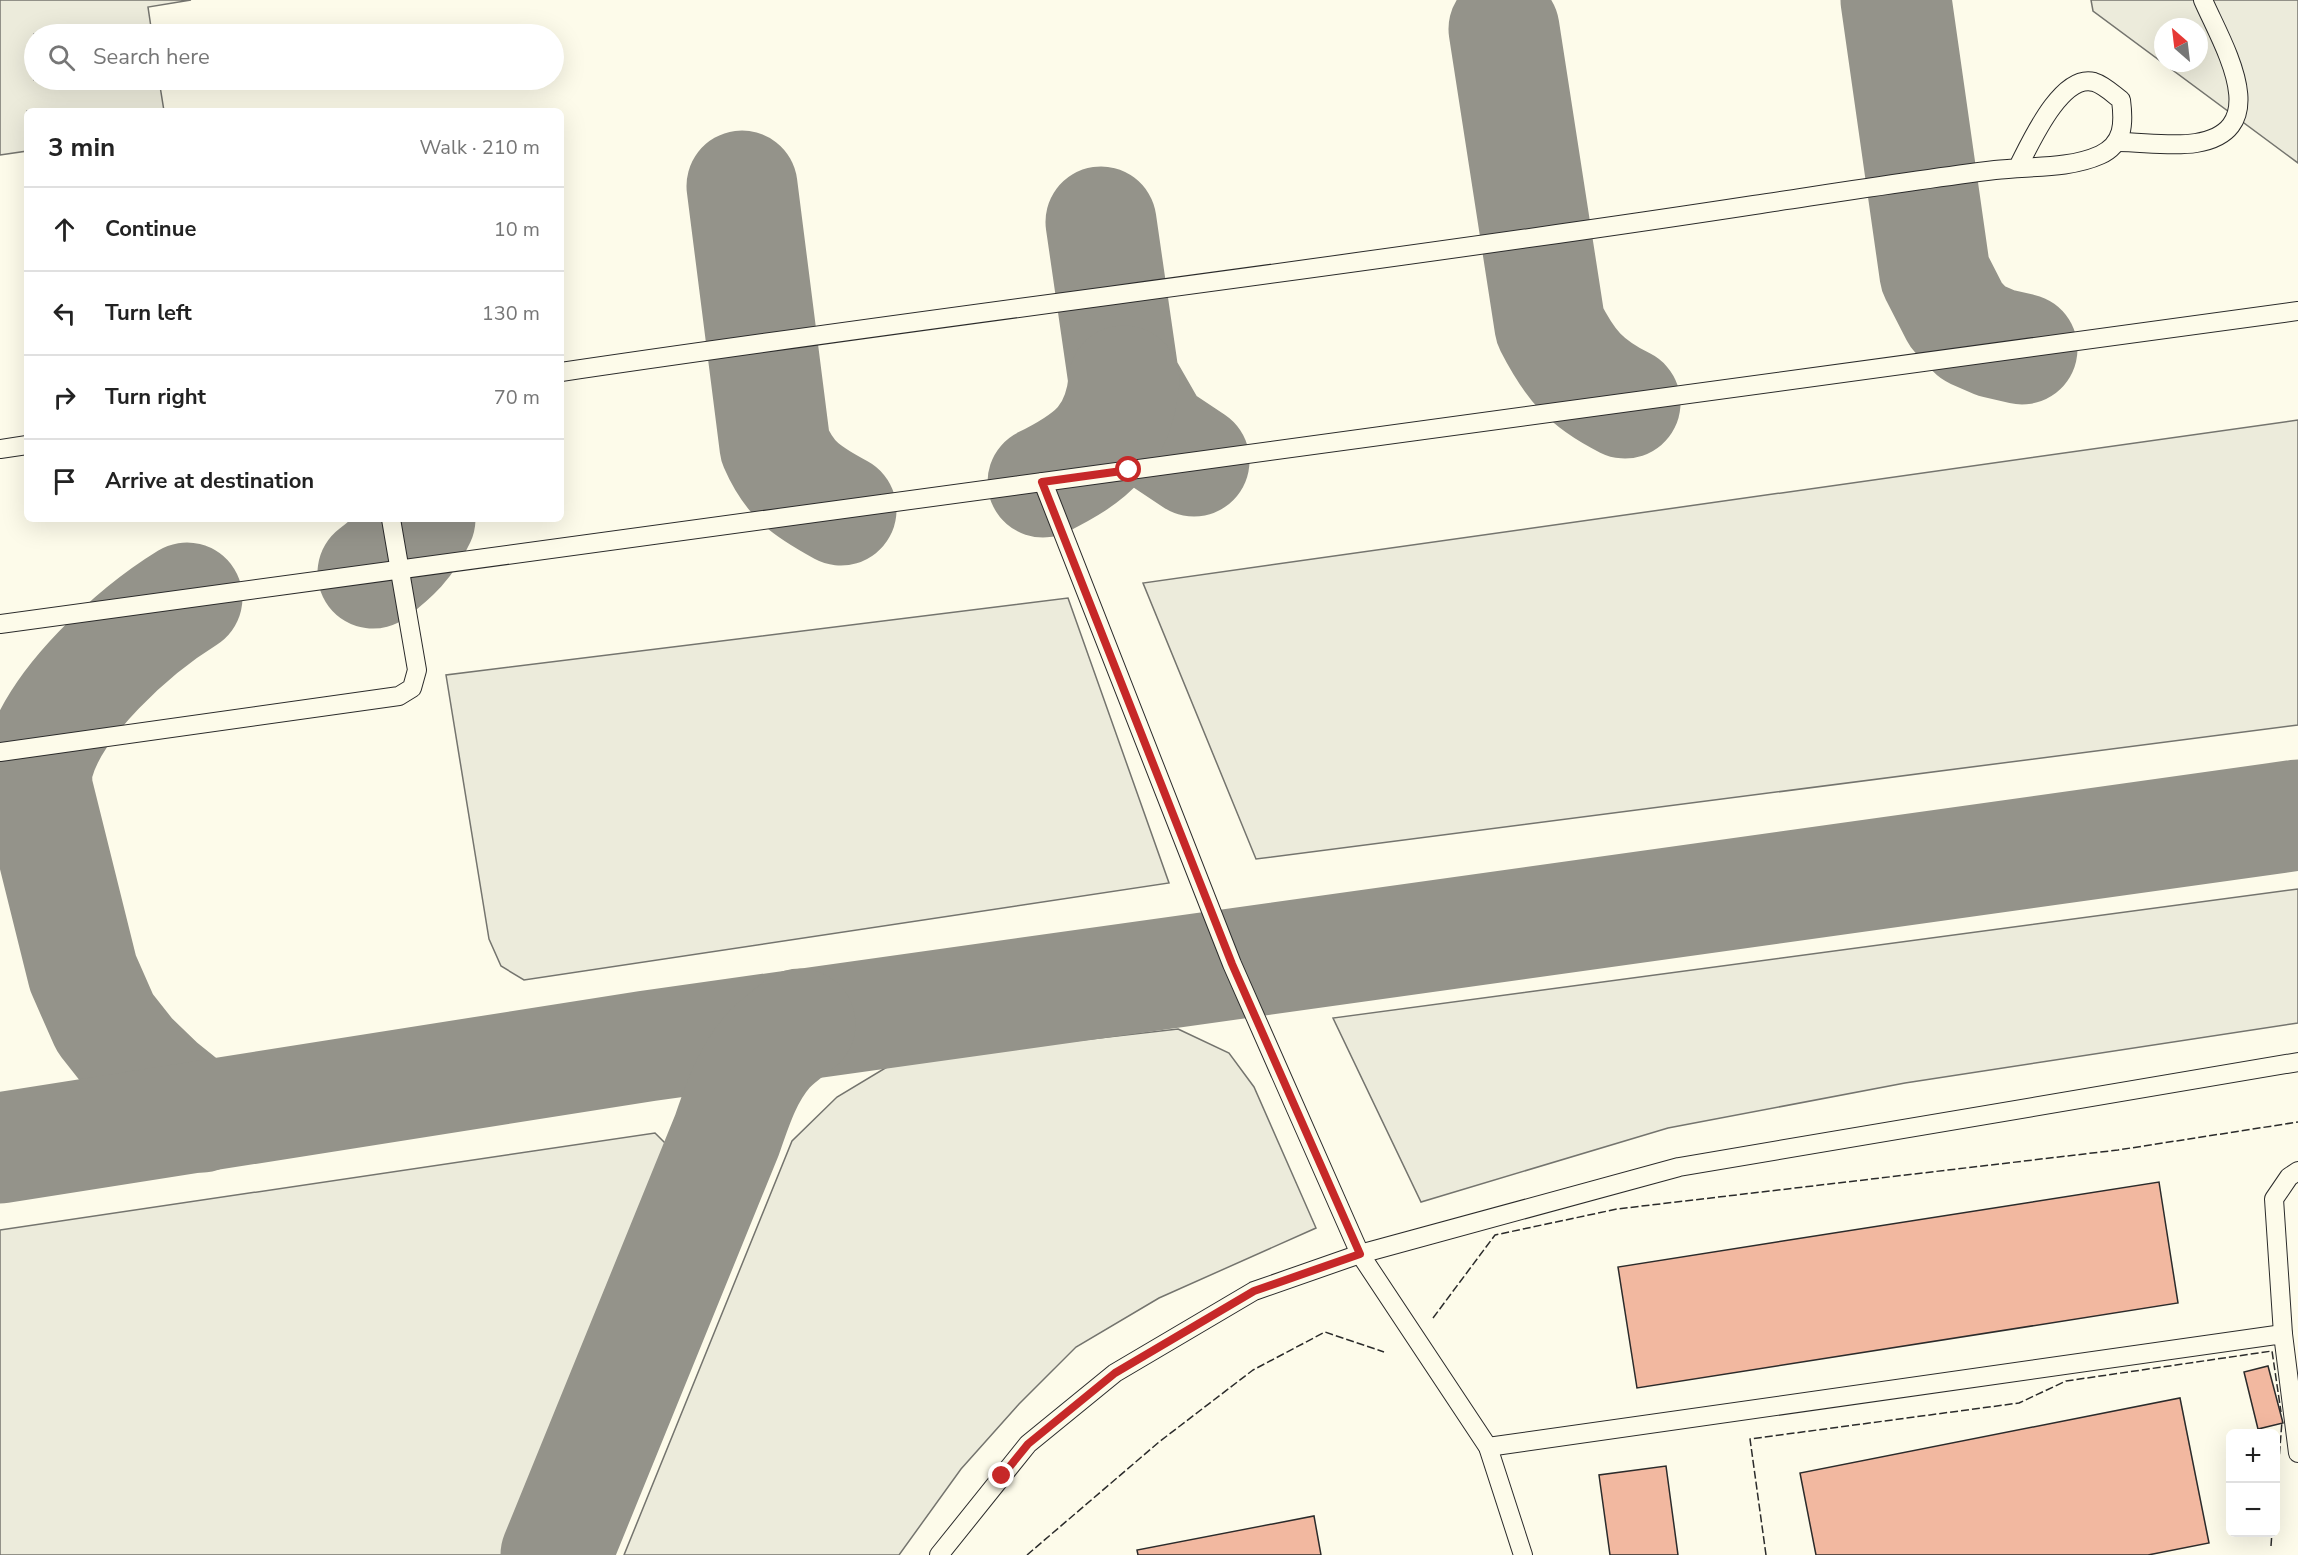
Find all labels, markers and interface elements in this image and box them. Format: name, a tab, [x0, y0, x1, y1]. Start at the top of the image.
north arrow	[2154, 18, 2208, 72]
search box	[24, 24, 564, 90]
icon: search	[45, 41, 78, 74]
text: Search here	[93, 42, 210, 72]
text: 3 min	[48, 130, 115, 165]
text: Walk · 210 m	[420, 134, 540, 161]
icon: ahead	[48, 213, 81, 246]
text: Continue	[105, 214, 196, 244]
text: 10 m	[494, 216, 540, 243]
icon: left	[48, 297, 81, 330]
text: Turn left	[105, 298, 192, 328]
text: 130 m	[482, 300, 540, 327]
icon: right	[48, 381, 81, 414]
text: Turn right	[105, 382, 206, 412]
text: 70 m	[494, 384, 540, 411]
route start	[1115, 456, 1141, 482]
icon: arrive	[48, 465, 81, 498]
text: Arrive at destination	[105, 466, 314, 496]
map controls	[2226, 1429, 2280, 1537]
button: +	[2226, 1429, 2280, 1483]
route end	[988, 1462, 1014, 1488]
button: −	[2226, 1483, 2280, 1537]

